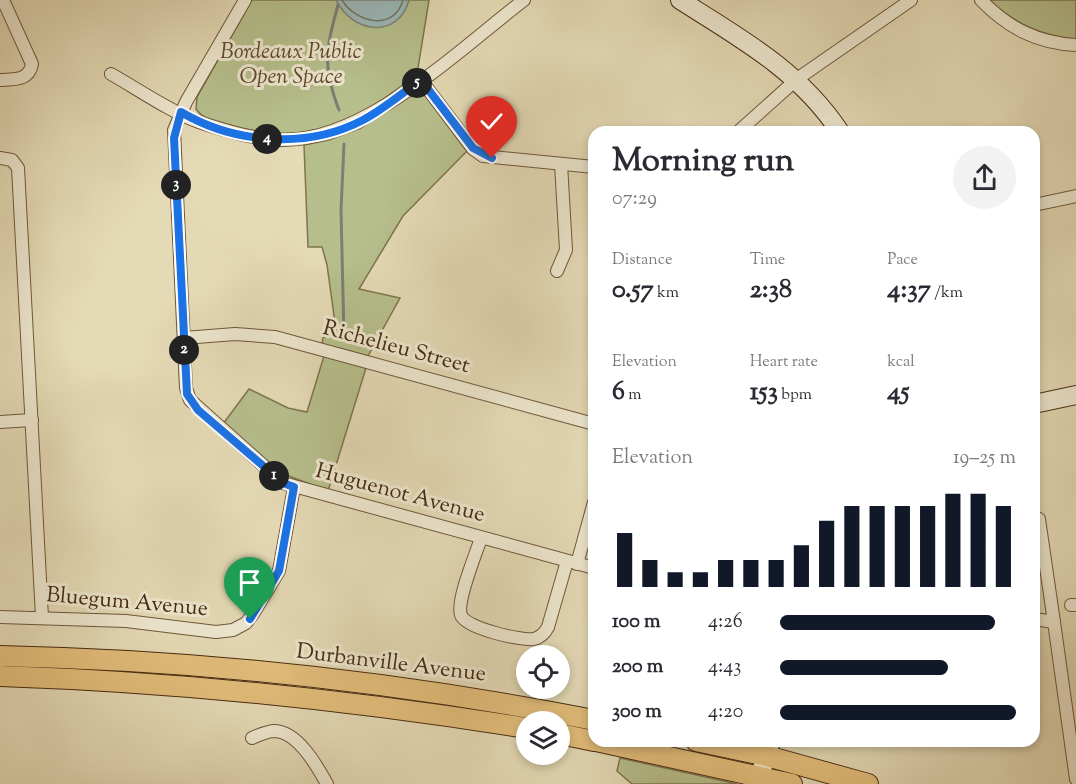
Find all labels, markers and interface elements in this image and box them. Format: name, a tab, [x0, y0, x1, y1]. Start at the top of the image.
park label: Bordeaux Public Open Space	[220, 37, 362, 94]
pin: 5	[402, 68, 432, 98]
text: 5	[414, 71, 420, 94]
pin	[466, 96, 517, 158]
icon: check	[475, 105, 508, 138]
pin: 4	[252, 124, 282, 154]
text: 4	[263, 127, 271, 150]
text: Morning run	[612, 138, 794, 186]
button: share	[953, 146, 1016, 209]
pin: 3	[161, 170, 191, 200]
text: 3	[173, 173, 179, 196]
text: 07:29	[612, 185, 657, 214]
text: Distance	[612, 249, 672, 272]
text: Time	[750, 249, 785, 272]
text: Pace	[887, 249, 918, 272]
text: 0.57	[612, 272, 654, 309]
text: 2:38	[750, 272, 792, 309]
text: 4:37	[887, 272, 931, 309]
text: km	[654, 282, 679, 305]
text: /km	[931, 282, 963, 305]
street label: Richelieu Street	[319, 313, 474, 383]
pin: 2	[169, 335, 199, 365]
text: 2	[180, 338, 188, 361]
text: Elevation	[612, 351, 677, 374]
text: Heart rate	[750, 351, 818, 374]
text: kcal	[887, 351, 915, 374]
text: 6	[612, 374, 625, 411]
text: 153	[750, 374, 778, 411]
text: 45	[887, 374, 909, 411]
text: m	[625, 384, 642, 407]
text: bpm	[778, 384, 812, 407]
text: Elevation	[612, 444, 693, 473]
text: 19–25 m	[953, 444, 1016, 473]
street label: Huguenot Avenue	[312, 456, 488, 532]
pin: 1	[259, 461, 289, 491]
text: 1	[271, 464, 277, 487]
pin	[224, 557, 275, 619]
icon: arrive	[233, 566, 266, 599]
street label: Bluegum Avenue	[45, 580, 209, 626]
text: 100 m	[612, 608, 661, 637]
text: 4:26	[708, 608, 743, 637]
street label: Durbanville Avenue	[294, 636, 488, 692]
map controls	[516, 645, 570, 765]
button: locate	[516, 645, 570, 699]
text: 200 m	[612, 653, 663, 682]
text: 4:43	[708, 653, 741, 682]
text: 300 m	[612, 698, 662, 727]
text: 4:20	[708, 698, 743, 727]
button: layers	[516, 711, 570, 765]

